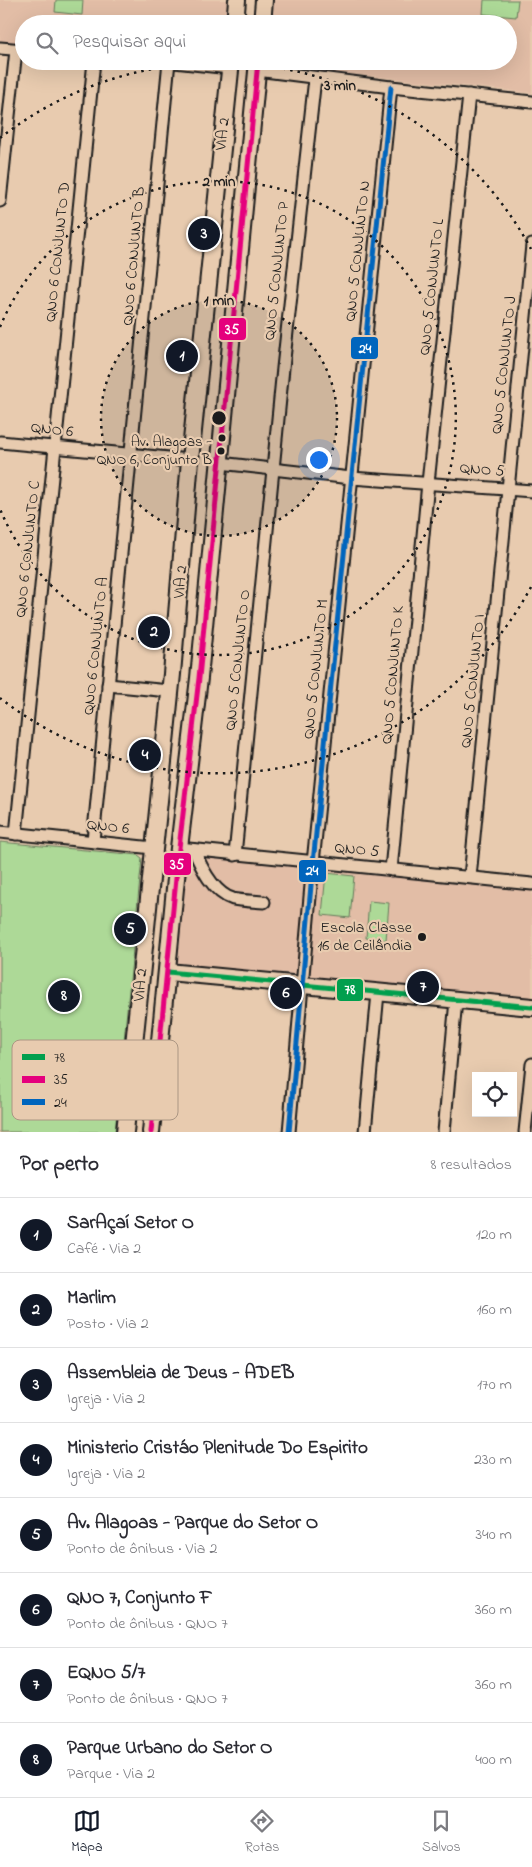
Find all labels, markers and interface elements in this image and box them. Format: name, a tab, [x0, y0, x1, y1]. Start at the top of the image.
search box	[15, 15, 517, 70]
icon: search	[33, 29, 61, 57]
text: Pesquisar aqui	[73, 29, 186, 56]
text: 3 min	[323, 75, 356, 97]
street label: VIA 2	[209, 116, 237, 153]
text: 2 min	[202, 171, 236, 193]
street label: QNO 5 CONJUNTO N	[339, 179, 377, 323]
street label: QNO 6 CONJUNTO D	[39, 181, 77, 323]
street label: QNO 6 CONJUNTO B	[116, 185, 152, 326]
street label: QNO 5 CONJUNTO P	[258, 200, 296, 341]
pin: 3	[188, 215, 220, 253]
street label: QNO 5 CONJUNTO L	[413, 218, 451, 356]
text: 1 min	[204, 290, 235, 312]
street label: QNO 5 CONJUNTO J	[485, 295, 523, 435]
line badge: 35	[218, 317, 247, 341]
text: 35	[224, 320, 239, 341]
line badge: 24	[350, 336, 379, 360]
pin: 1	[166, 337, 198, 375]
text: 24	[358, 339, 372, 360]
centre of rings	[210, 409, 228, 427]
street label: QNO 6	[30, 416, 74, 444]
place label: Av. Alagoas - QNO 6, Conjunto B	[97, 431, 212, 471]
unlabelled marker	[217, 433, 227, 443]
marker: Av. Alagoas - QNO 6, Conjunto B	[216, 446, 226, 456]
your location	[306, 447, 332, 473]
street label: QNO 5	[459, 456, 505, 484]
street label: QNO 6 CONJUNTO C	[9, 479, 47, 619]
street label: VIA 2	[168, 564, 194, 601]
street label: QNO 6 CONJUNTO A	[77, 576, 115, 716]
street label: QNO 5 CONJUNTO O	[219, 588, 257, 732]
street label: QNO 5 CONJUNTO M	[297, 598, 335, 740]
street label: QNO 5 CONJUNTO K	[375, 605, 411, 745]
pin: 2	[138, 613, 170, 651]
street label: QNO 5 CONJUNTO I	[454, 613, 492, 749]
pin: 4	[129, 736, 161, 774]
street label: QNO 6	[86, 813, 130, 841]
street label: QNO 5	[334, 836, 380, 864]
line badge: 35	[163, 852, 192, 876]
text: 35	[169, 855, 184, 876]
line badge: 24	[298, 859, 327, 883]
text: 24	[305, 861, 319, 882]
pin: 5	[114, 910, 146, 948]
place label: Escola Classe 16 de Ceilândia	[317, 916, 413, 958]
marker: Escola Classe 16 de Ceilândia	[416, 931, 428, 943]
street label: VIA 2	[128, 967, 154, 1004]
pin: 7	[407, 968, 439, 1006]
pin: 6	[270, 974, 302, 1012]
pin: 8	[48, 977, 80, 1015]
line badge: 78	[336, 978, 364, 1002]
text: 78	[344, 980, 356, 1001]
legend	[12, 1040, 178, 1120]
text: 78	[54, 1048, 65, 1069]
text: 35	[54, 1070, 68, 1091]
map controls	[472, 1072, 517, 1117]
button: locate	[472, 1072, 517, 1117]
text: 24	[54, 1093, 67, 1114]
text: Por perto	[20, 1150, 99, 1180]
text: 8 resultados	[430, 1153, 512, 1177]
text: SarAçaí Setor O	[67, 1210, 194, 1237]
text: 1	[33, 1223, 39, 1247]
text: 120 m	[476, 1223, 512, 1247]
text: Café · Via 2	[67, 1237, 141, 1261]
text: Marlim	[67, 1285, 116, 1312]
text: 2	[32, 1298, 40, 1322]
text: 160 m	[477, 1298, 512, 1322]
text: Posto · Via 2	[67, 1312, 149, 1336]
text: Assembleia de Deus - ADEB	[67, 1360, 294, 1387]
text: 3	[33, 1373, 39, 1397]
text: 170 m	[477, 1373, 512, 1397]
text: Igreja · Via 2	[67, 1387, 145, 1411]
text: Ministerio Cristáo Plenitude Do Espirito	[67, 1435, 368, 1462]
text: 4	[33, 1448, 39, 1472]
text: 230 m	[474, 1448, 512, 1472]
text: Igreja · Via 2	[67, 1462, 145, 1486]
text: Av. Alagoas - Parque do Setor O	[67, 1510, 318, 1537]
text: 5	[31, 1523, 41, 1547]
text: 340 m	[475, 1523, 512, 1547]
text: Ponto de ônibus · Via 2	[67, 1537, 217, 1561]
text: QNO 7, Conjunto F	[67, 1585, 212, 1612]
text: 6	[32, 1598, 40, 1622]
text: 360 m	[475, 1598, 512, 1622]
text: Ponto de ônibus · QNO 7	[67, 1612, 228, 1636]
text: EQNO 5/7	[67, 1660, 145, 1687]
text: 7	[33, 1673, 39, 1697]
text: 360 m	[475, 1673, 512, 1697]
text: Ponto de ônibus · QNO 7	[67, 1687, 228, 1711]
text: Parque Urbano do Setor O	[67, 1735, 273, 1762]
text: 8	[33, 1748, 39, 1772]
text: 400 m	[475, 1748, 512, 1772]
text: Parque · Via 2	[67, 1762, 155, 1786]
tab: Mapa	[71, 1807, 103, 1858]
tab: Rotas	[245, 1807, 279, 1858]
tab: Salvos	[422, 1807, 461, 1858]

